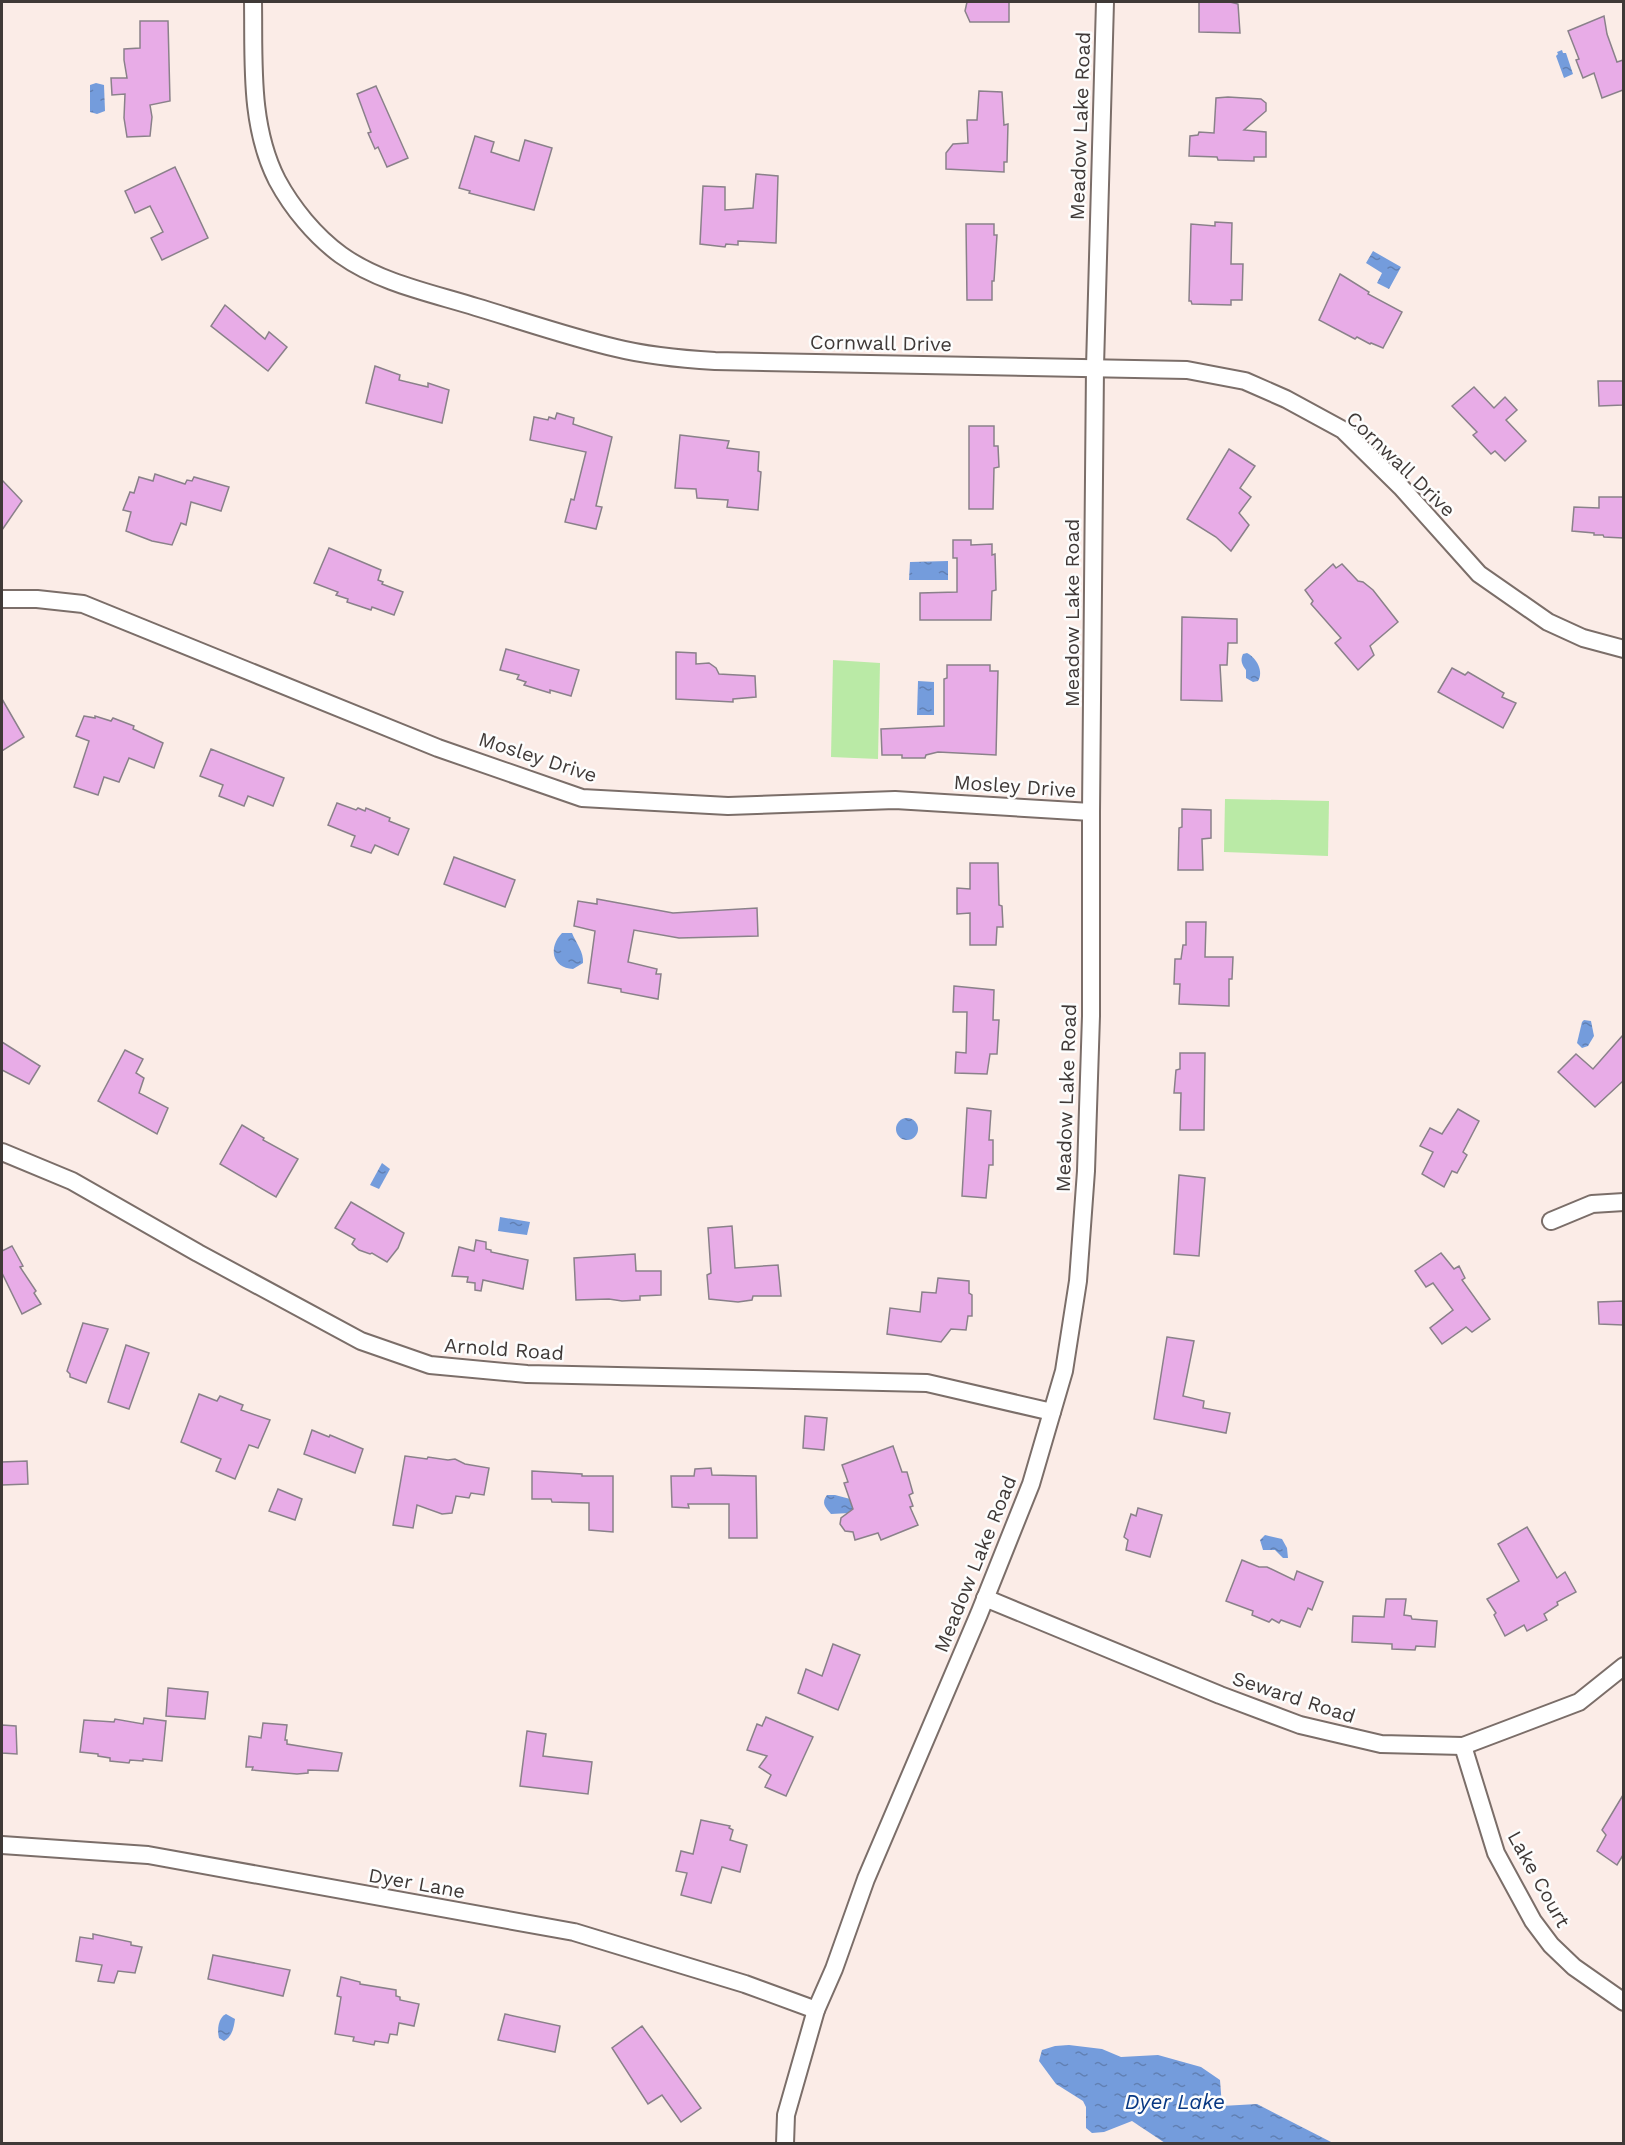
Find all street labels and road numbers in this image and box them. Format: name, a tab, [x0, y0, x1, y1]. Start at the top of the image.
street label: Meadow Lake Road	[1065, 31, 1095, 221]
street label: Cornwall Drive	[810, 330, 952, 356]
street label: Cornwall Drive	[1342, 406, 1460, 522]
street label: Meadow Lake Road	[1060, 519, 1084, 707]
street label: Mosley Drive	[476, 727, 600, 787]
street label: Mosley Drive	[953, 770, 1077, 802]
street label: Meadow Lake Road	[1051, 1003, 1081, 1193]
street label: Arnold Road	[443, 1333, 565, 1365]
street label: Meadow Lake Road	[929, 1472, 1021, 1656]
street label: Seward Road	[1229, 1666, 1359, 1728]
street label: Lake Court	[1503, 1827, 1576, 1932]
street label: Dyer Lane	[367, 1863, 467, 1903]

